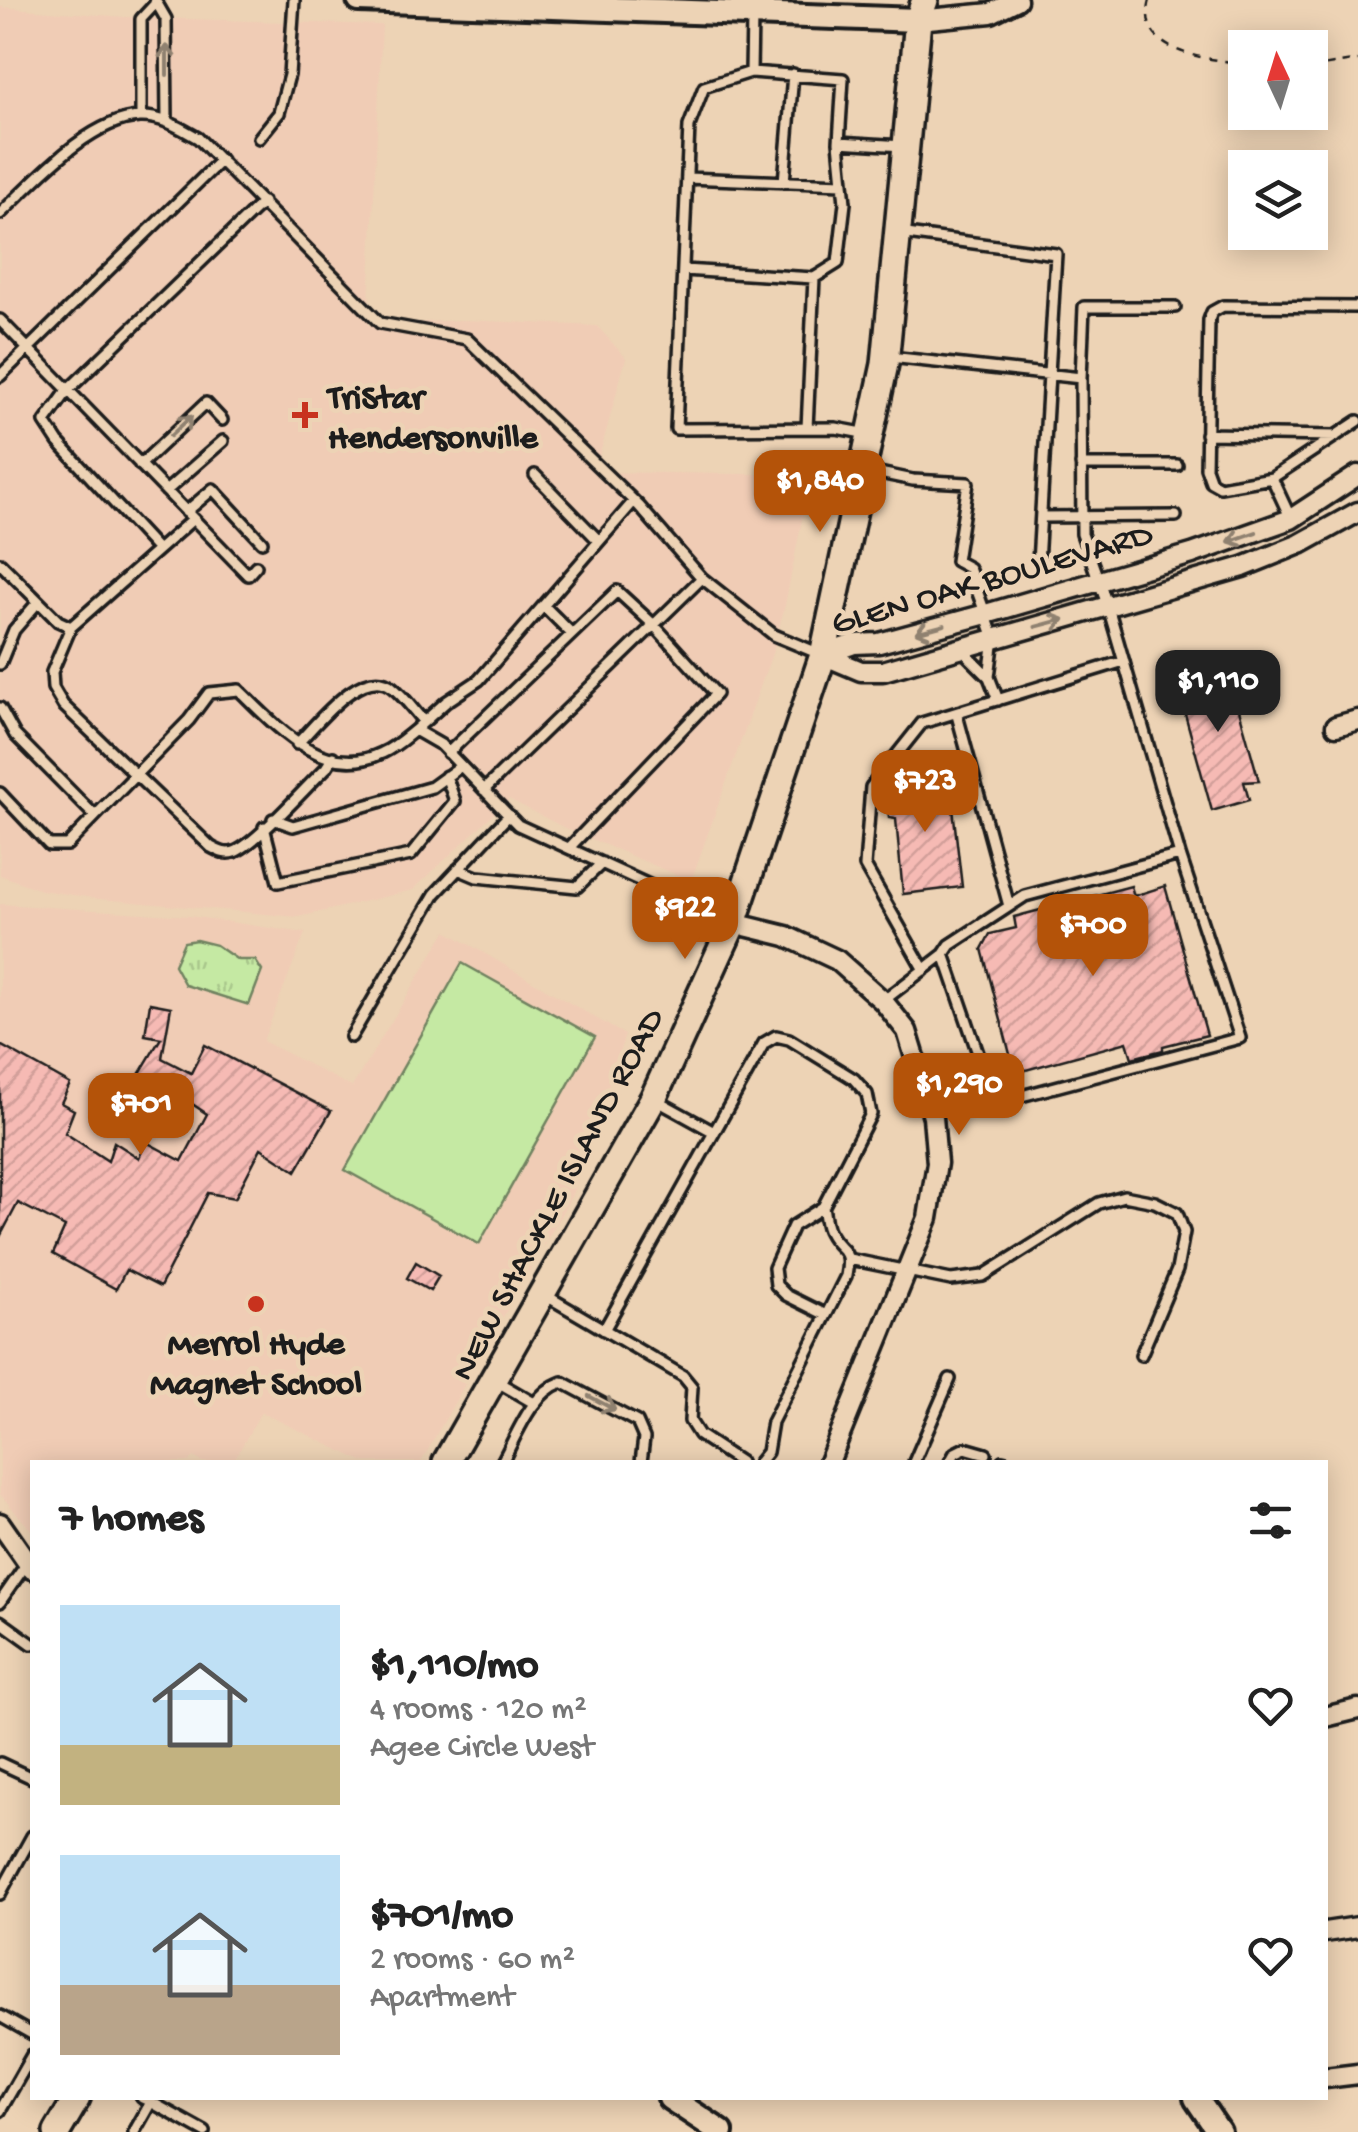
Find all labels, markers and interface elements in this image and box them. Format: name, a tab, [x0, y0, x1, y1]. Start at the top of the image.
north arrow	[1228, 30, 1328, 130]
map controls	[1228, 30, 1328, 250]
one-way arrow	[158, 45, 176, 78]
button: layers	[1228, 150, 1328, 250]
place label: TriStar Hendersonville	[325, 380, 539, 461]
marker: TriStar Hendersonville	[292, 402, 318, 428]
one-way arrow	[168, 415, 193, 438]
pin: $1,840	[739, 450, 901, 535]
text: $1,840	[776, 463, 864, 501]
street label: GLEN OAK BOULEVARD	[827, 516, 1158, 647]
one-way arrow	[1226, 529, 1258, 547]
one-way arrow	[1034, 613, 1065, 631]
one-way arrow	[915, 621, 946, 640]
pin: $1,110	[1137, 650, 1299, 735]
text: $1,110	[1177, 663, 1259, 701]
pin: $723	[866, 750, 984, 835]
text: $723	[893, 763, 957, 801]
pin: $922	[626, 877, 744, 962]
text: $922	[654, 890, 716, 928]
pin: $700	[1034, 894, 1152, 979]
text: $700	[1059, 907, 1127, 945]
street label: NEW SHACKLE ISLAND ROAD	[444, 1002, 676, 1389]
pin: $1,290	[878, 1053, 1040, 1138]
text: $1,290	[915, 1066, 1003, 1104]
pin: $701	[82, 1073, 200, 1158]
text: $701	[110, 1086, 172, 1124]
marker: Merrol Hyde Magnet School	[245, 1293, 267, 1315]
place label: Merrol Hyde Magnet School	[150, 1326, 362, 1407]
one-way arrow	[587, 1394, 617, 1414]
icon: filters	[1243, 1493, 1298, 1548]
text: 7 homes	[60, 1496, 203, 1545]
text: $1,110/mo	[370, 1643, 539, 1692]
icon: home	[140, 1645, 260, 1765]
icon: heart	[1243, 1678, 1298, 1733]
text: 4 rooms · 120 m²	[370, 1692, 587, 1730]
text: Agee Circle West	[370, 1730, 594, 1768]
text: $701/mo	[370, 1893, 513, 1942]
icon: home	[140, 1895, 260, 2015]
icon: heart	[1243, 1928, 1298, 1983]
text: 2 rooms · 60 m²	[370, 1942, 575, 1980]
text: Apartment	[370, 1980, 514, 2018]

